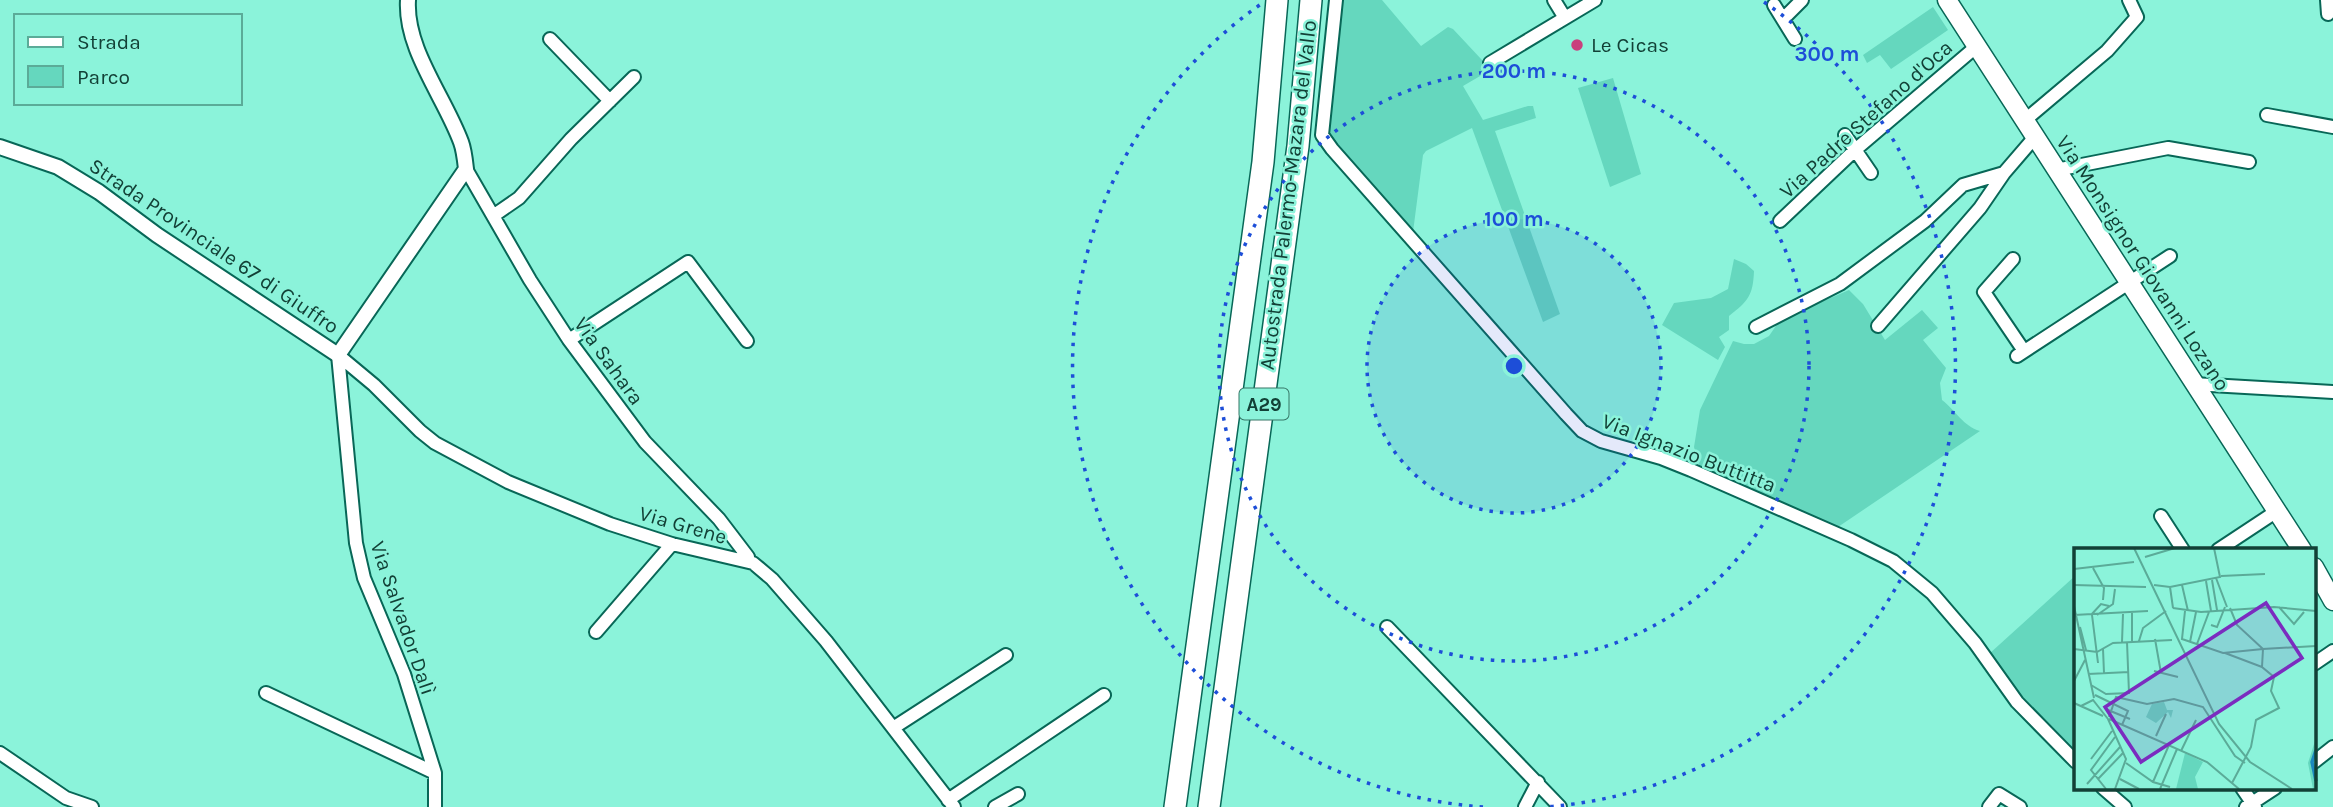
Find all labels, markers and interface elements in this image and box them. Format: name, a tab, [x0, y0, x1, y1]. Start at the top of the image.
legend	[14, 14, 242, 105]
street label: Autostrada Palermo-Mazara del Vallo	[1255, 19, 1321, 371]
text: Strada	[77, 30, 141, 54]
place label: Le Cicas	[1591, 33, 1669, 57]
street label: Via Padre Stefano d'Oca	[1775, 35, 1957, 203]
marker: Le Cicas	[1569, 37, 1585, 53]
text: 300 m	[1795, 42, 1859, 66]
text: 200 m	[1482, 59, 1546, 83]
text: Parco	[77, 65, 130, 89]
street label: Via Monsignor Giovanni Lozano	[2051, 131, 2235, 395]
street label: Strada Provinciale 67 di Giuffro	[85, 153, 343, 339]
text: 100 m	[1484, 207, 1544, 231]
street label: Via Sahara	[569, 313, 649, 409]
centre of rings	[1502, 354, 1526, 378]
road number: A29	[1240, 388, 1288, 420]
street label: Via Ignazio Buttitta	[1599, 409, 1779, 497]
street label: Via Grene	[636, 501, 730, 549]
street label: Via Salvador Dalì	[365, 538, 441, 698]
inset map	[2074, 548, 2316, 790]

